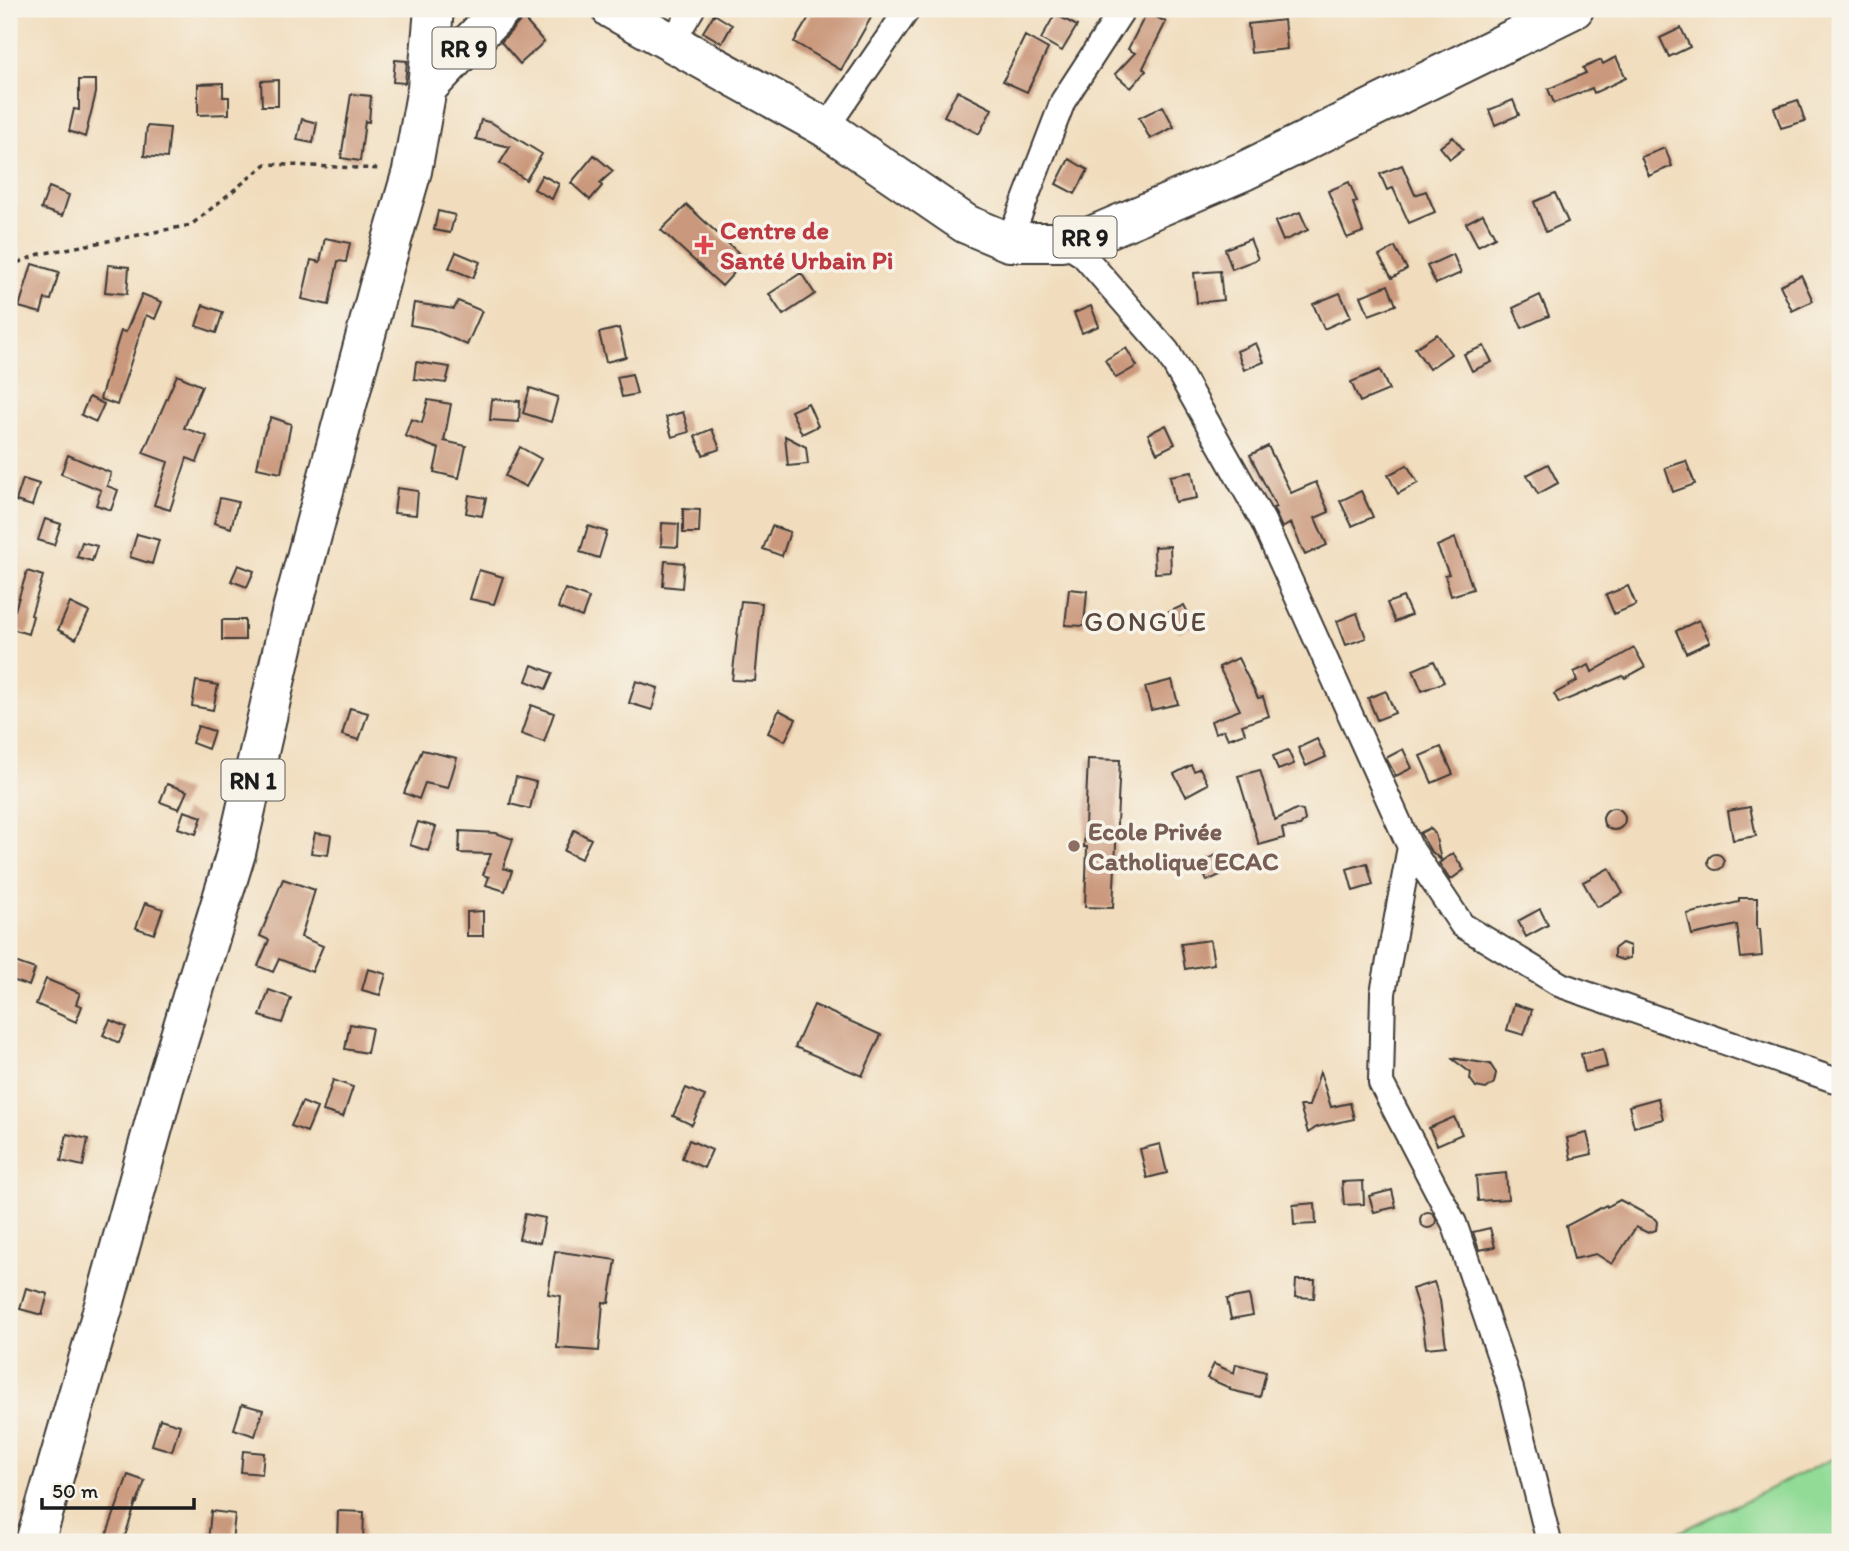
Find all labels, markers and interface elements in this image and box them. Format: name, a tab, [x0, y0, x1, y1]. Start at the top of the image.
road number: RR 9	[433, 28, 496, 68]
place label: Centre de Santé Urbain Pi	[720, 214, 893, 276]
road number: RR 9	[1054, 216, 1116, 258]
marker: Centre de Santé Urbain Pi	[694, 235, 714, 255]
district label: GONGUE	[1084, 604, 1208, 638]
road number: RN 1	[222, 760, 284, 800]
place label: Ecole Privée Catholique ECAC	[1088, 815, 1279, 877]
marker: Ecole Privée Catholique ECAC	[1066, 838, 1082, 854]
scale bar	[42, 1467, 194, 1511]
text: 50 m	[52, 1478, 99, 1503]

